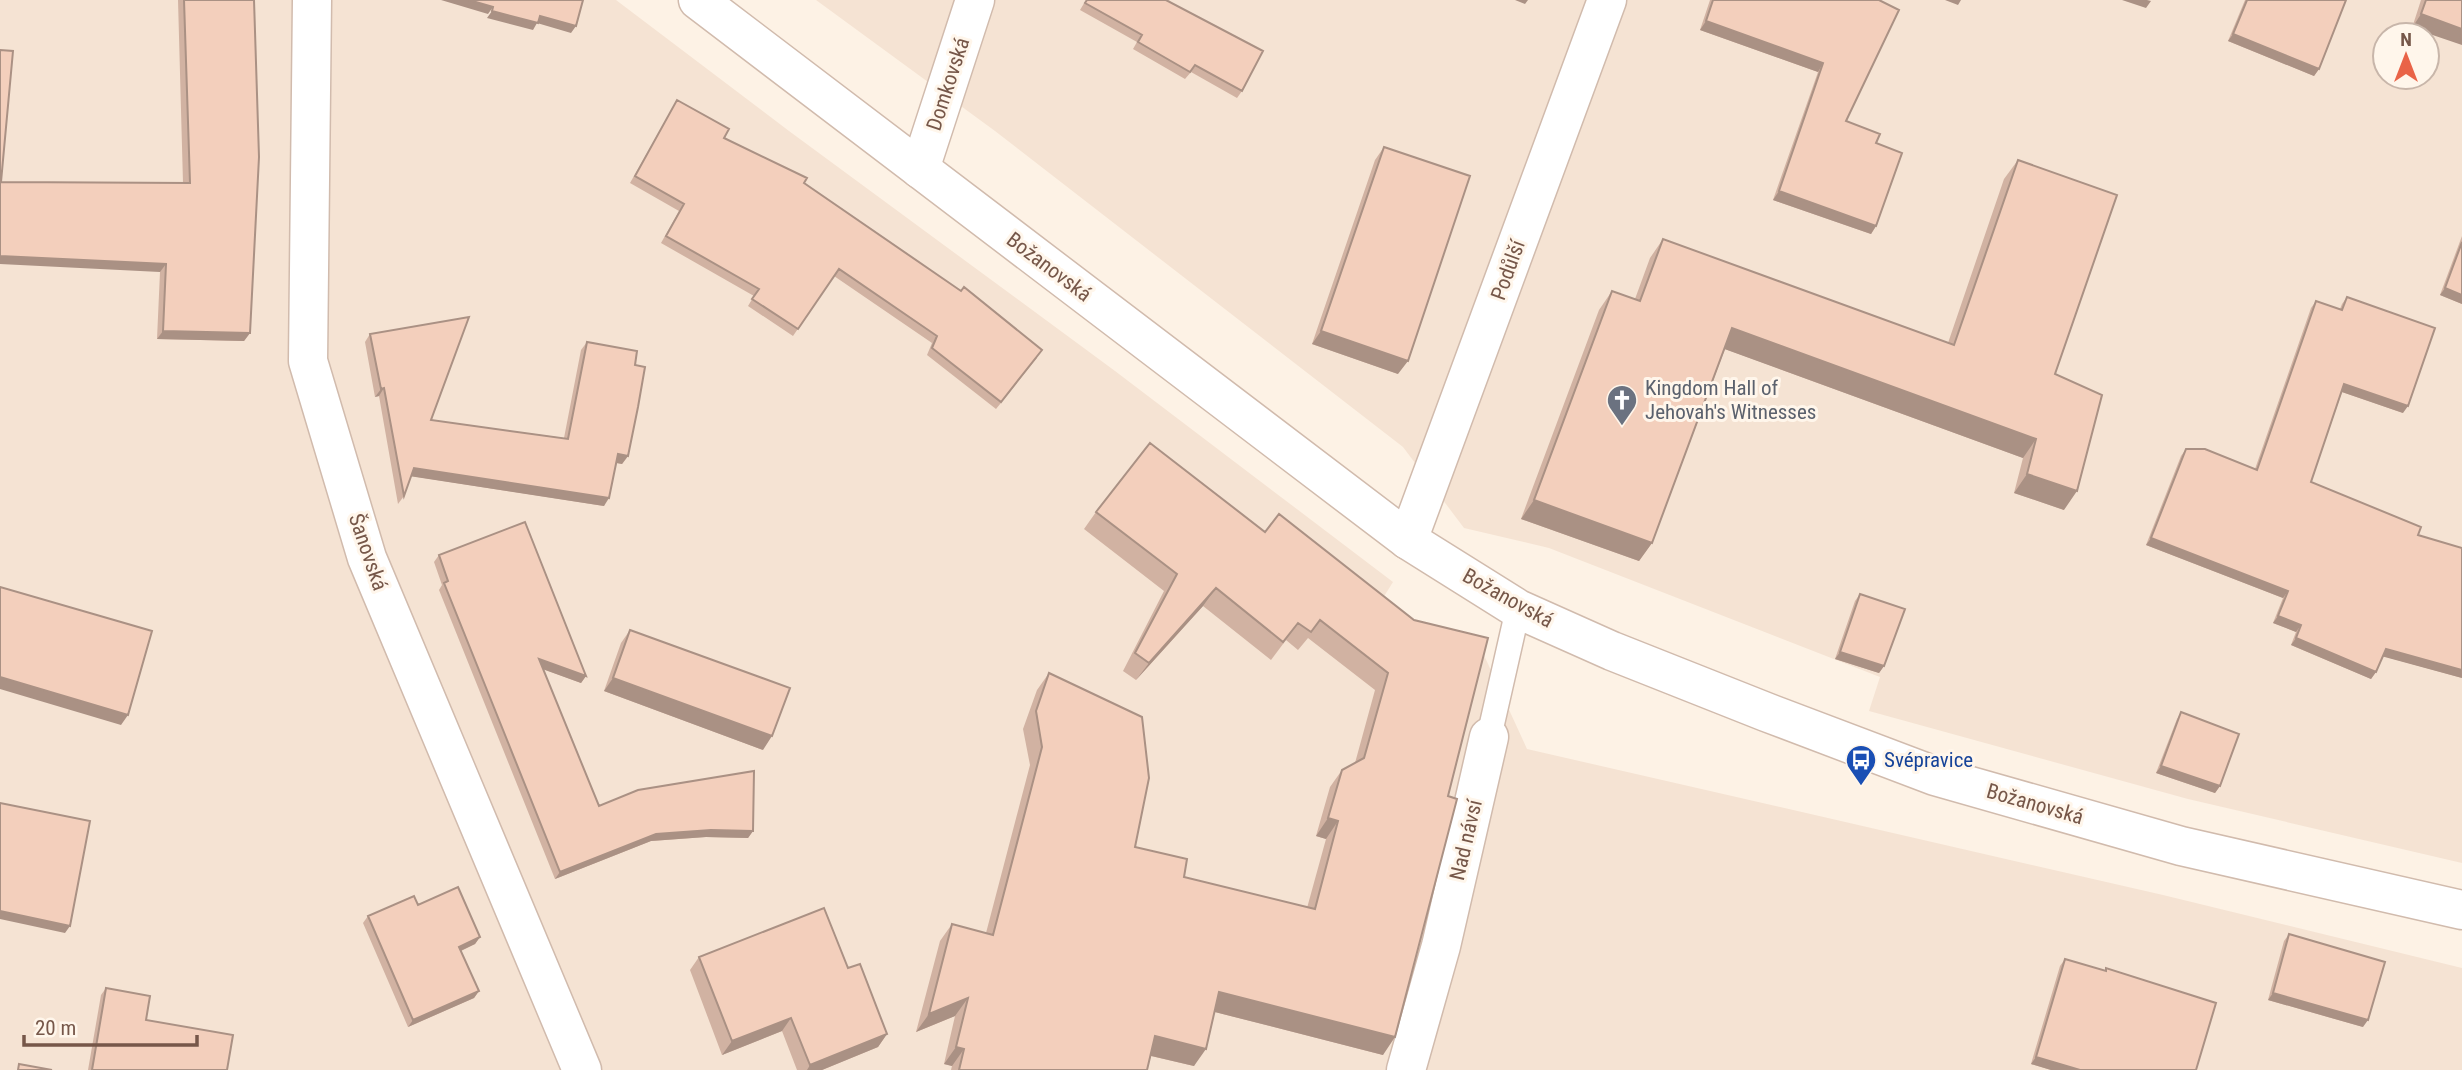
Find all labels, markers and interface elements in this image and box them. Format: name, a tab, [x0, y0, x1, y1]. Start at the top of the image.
north arrow	[2371, 21, 2441, 91]
text: N	[2400, 28, 2412, 51]
street label: Domkovská	[922, 35, 974, 133]
street label: Božanovská	[1002, 227, 1096, 307]
street label: Podůlší	[1486, 236, 1530, 303]
place label: Kingdom Hall of Jehovah's Witnesses	[1645, 376, 1816, 424]
church icon: Kingdom Hall of Jehovah's Witnesses	[1605, 383, 1639, 427]
street label: Šanovská	[344, 510, 392, 594]
street label: Božanovská	[1459, 563, 1557, 633]
bus stop icon: Svépravice	[1844, 743, 1878, 787]
place label: Svépravice	[1884, 748, 1973, 772]
street label: Božanovská	[1984, 779, 2086, 829]
street label: Nad návsí	[1445, 796, 1487, 883]
scale bar	[24, 1004, 198, 1048]
text: 20 m	[35, 1016, 76, 1040]

